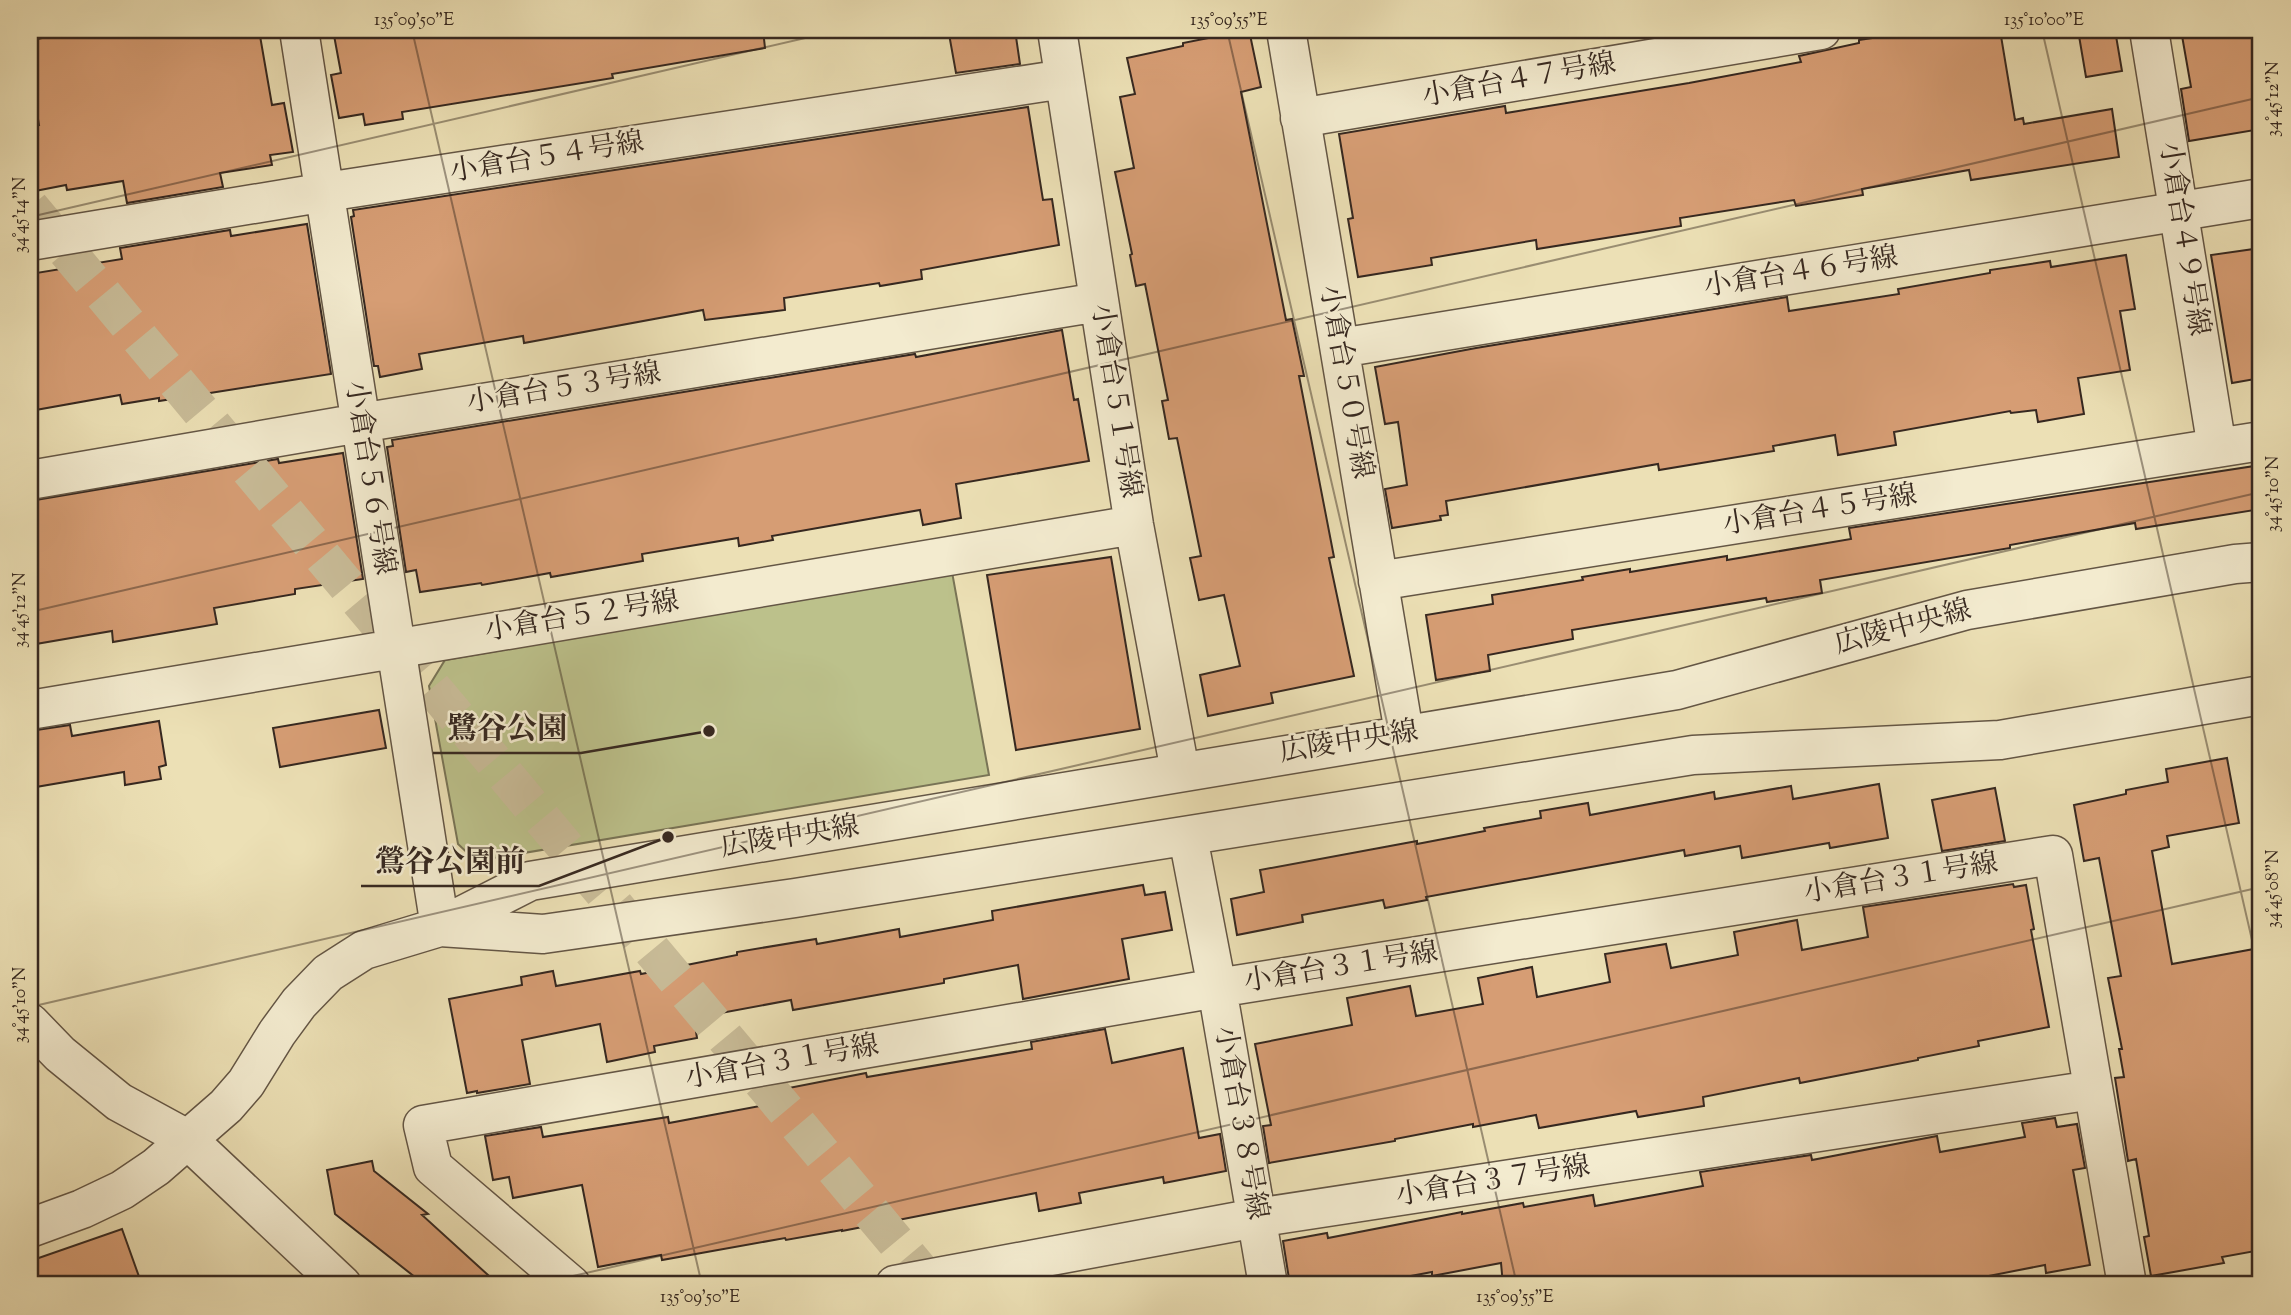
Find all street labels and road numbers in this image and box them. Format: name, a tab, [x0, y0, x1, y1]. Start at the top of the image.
street label: 小倉台４７号線	[1419, 44, 1619, 118]
street label: 小倉台５４号線	[447, 123, 647, 193]
street label: 小倉台４９号線	[2148, 139, 2218, 339]
street label: 小倉台４６号線	[1701, 238, 1901, 308]
street label: 小倉台５０号線	[1308, 282, 1382, 482]
street label: 小倉台５１号線	[1080, 301, 1150, 501]
street label: 小倉台５３号線	[464, 354, 664, 424]
street label: 小倉台５６号線	[334, 378, 404, 578]
street label: 小倉台４５号線	[1720, 476, 1920, 546]
street label: 小倉台５２号線	[482, 582, 682, 652]
street label: 広陵中央線	[1830, 591, 1976, 665]
street label: 広陵中央線	[1277, 712, 1421, 774]
street label: 広陵中央線	[718, 807, 862, 869]
street label: 小倉台３１号線	[1801, 844, 2001, 914]
street label: 小倉台３１号線	[1241, 933, 1441, 1003]
street label: 小倉台３８号線	[1203, 1023, 1277, 1223]
street label: 小倉台３１号線	[682, 1026, 882, 1100]
street label: 小倉台３７号線	[1393, 1147, 1593, 1217]

